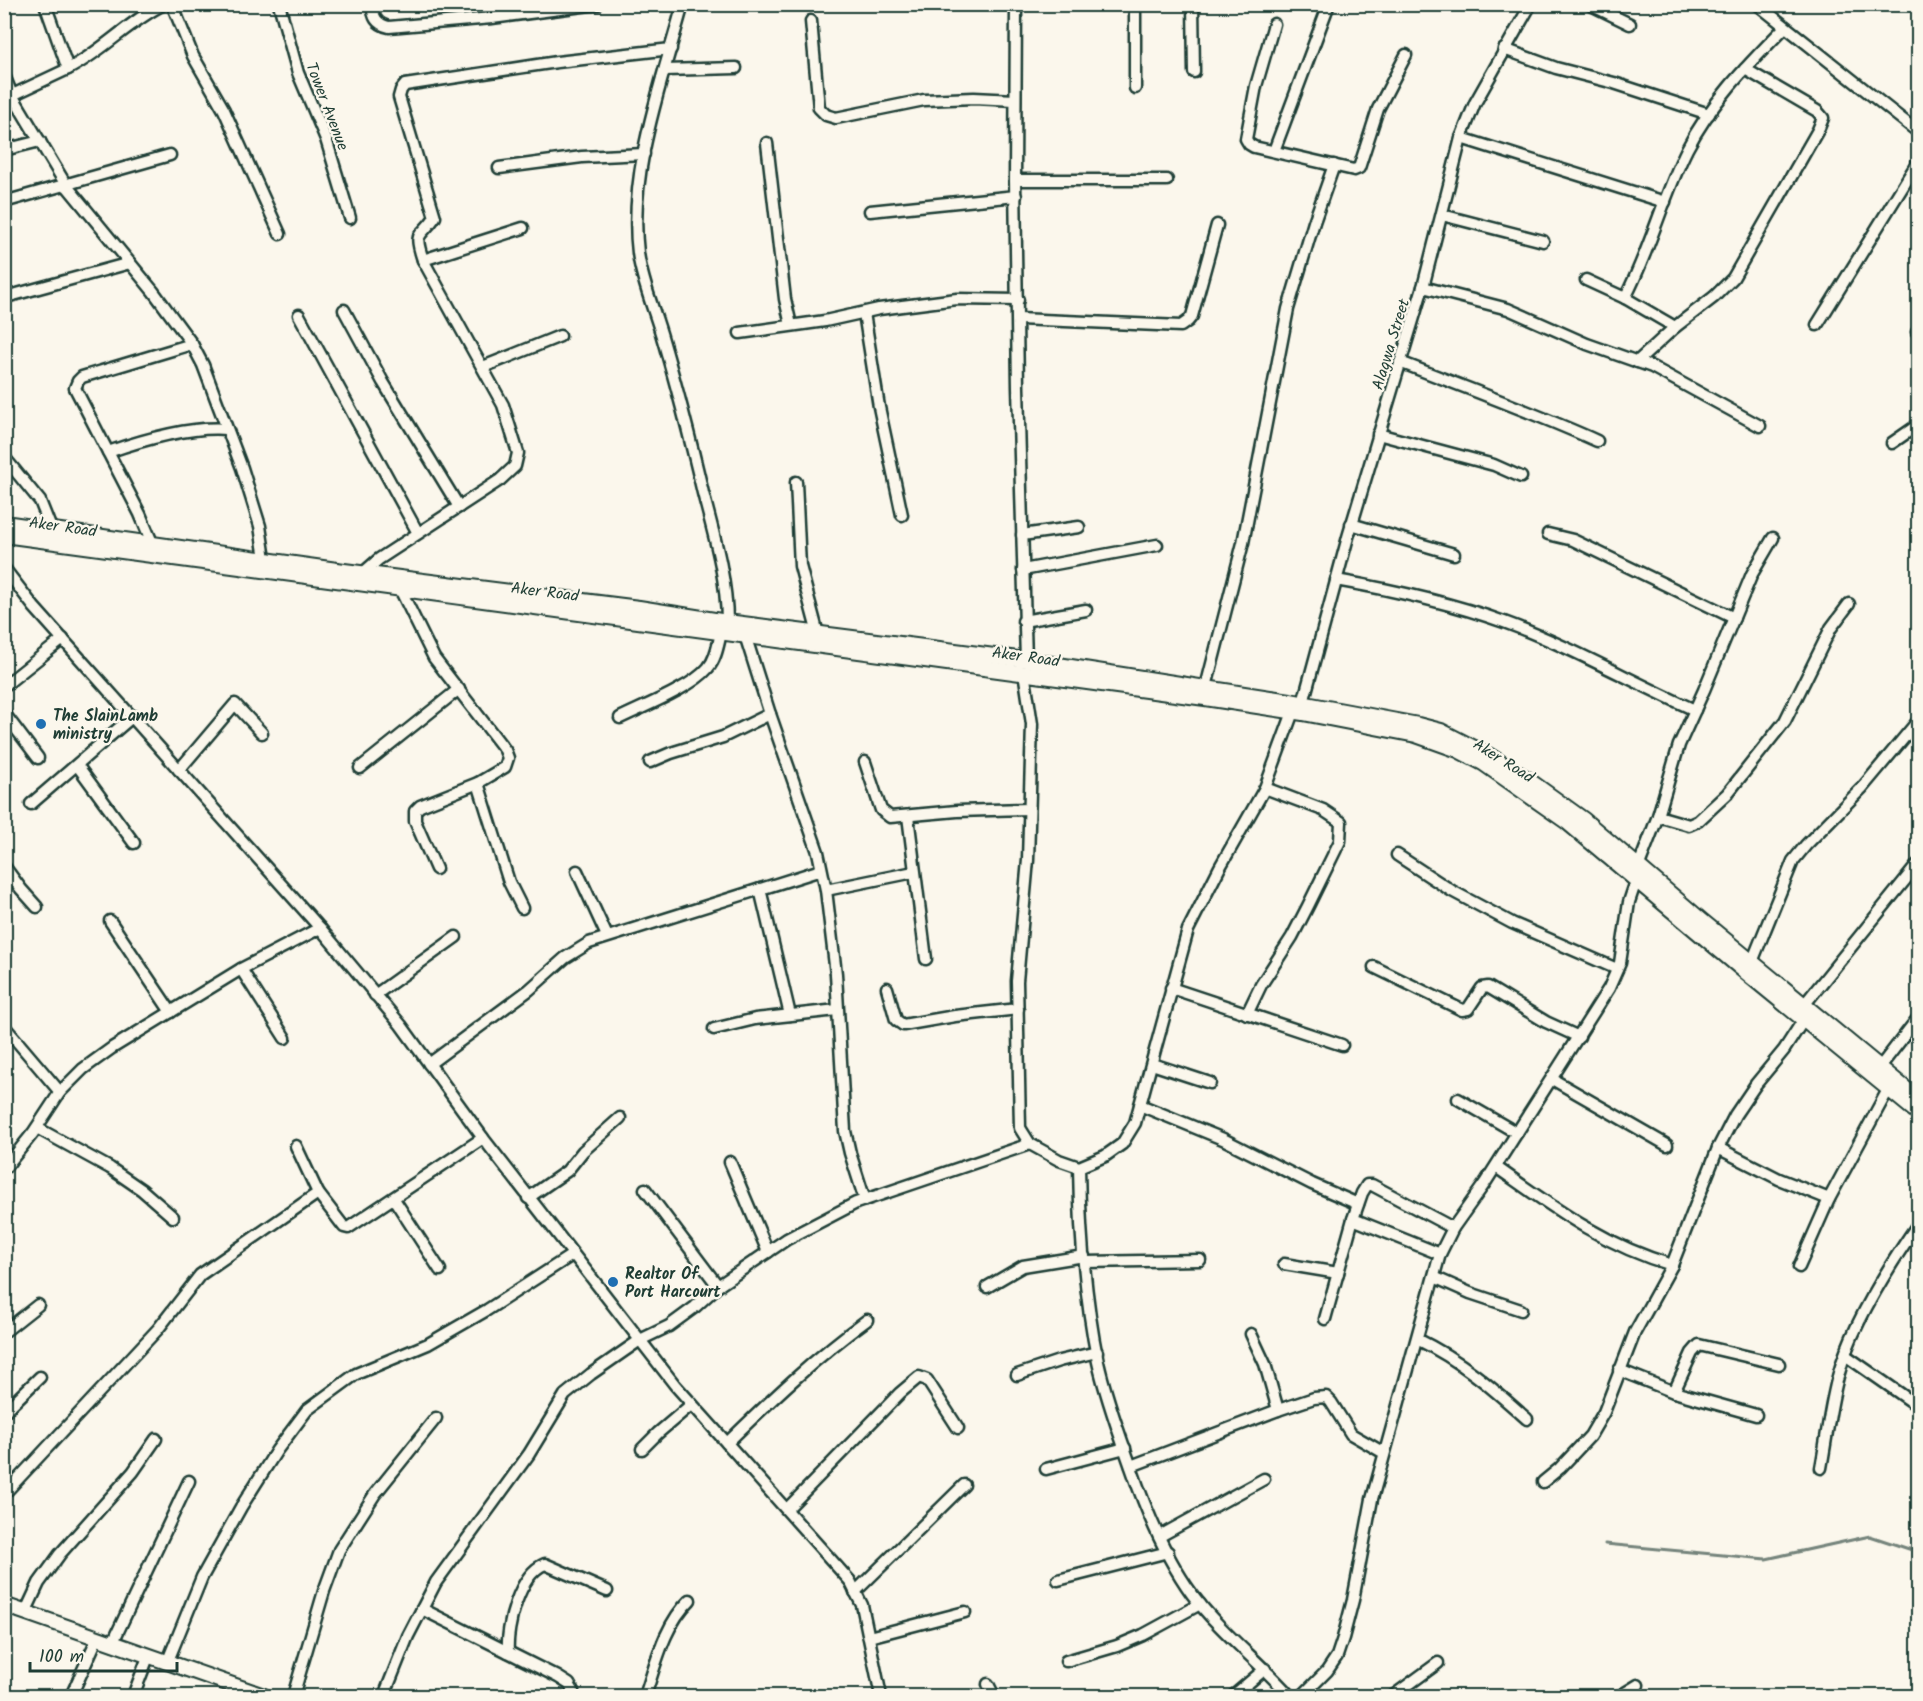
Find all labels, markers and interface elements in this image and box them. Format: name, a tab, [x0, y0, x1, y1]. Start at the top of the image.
street label: Tower Avenue	[298, 59, 355, 154]
street label: Alagwa Street	[1366, 295, 1417, 393]
street label: Aker Road	[27, 510, 99, 545]
street label: Aker Road	[509, 576, 581, 609]
street label: Aker Road	[990, 640, 1062, 675]
place label: The SlainLamb ministry	[53, 704, 158, 747]
marker: The SlainLamb ministry	[34, 717, 48, 731]
street label: Aker Road	[1468, 733, 1540, 790]
place label: Realtor Of Port Harcourt	[625, 1262, 721, 1305]
marker: Realtor Of Port Harcourt	[606, 1275, 620, 1289]
scale bar	[30, 1635, 177, 1673]
text: 100 m	[39, 1643, 84, 1672]

